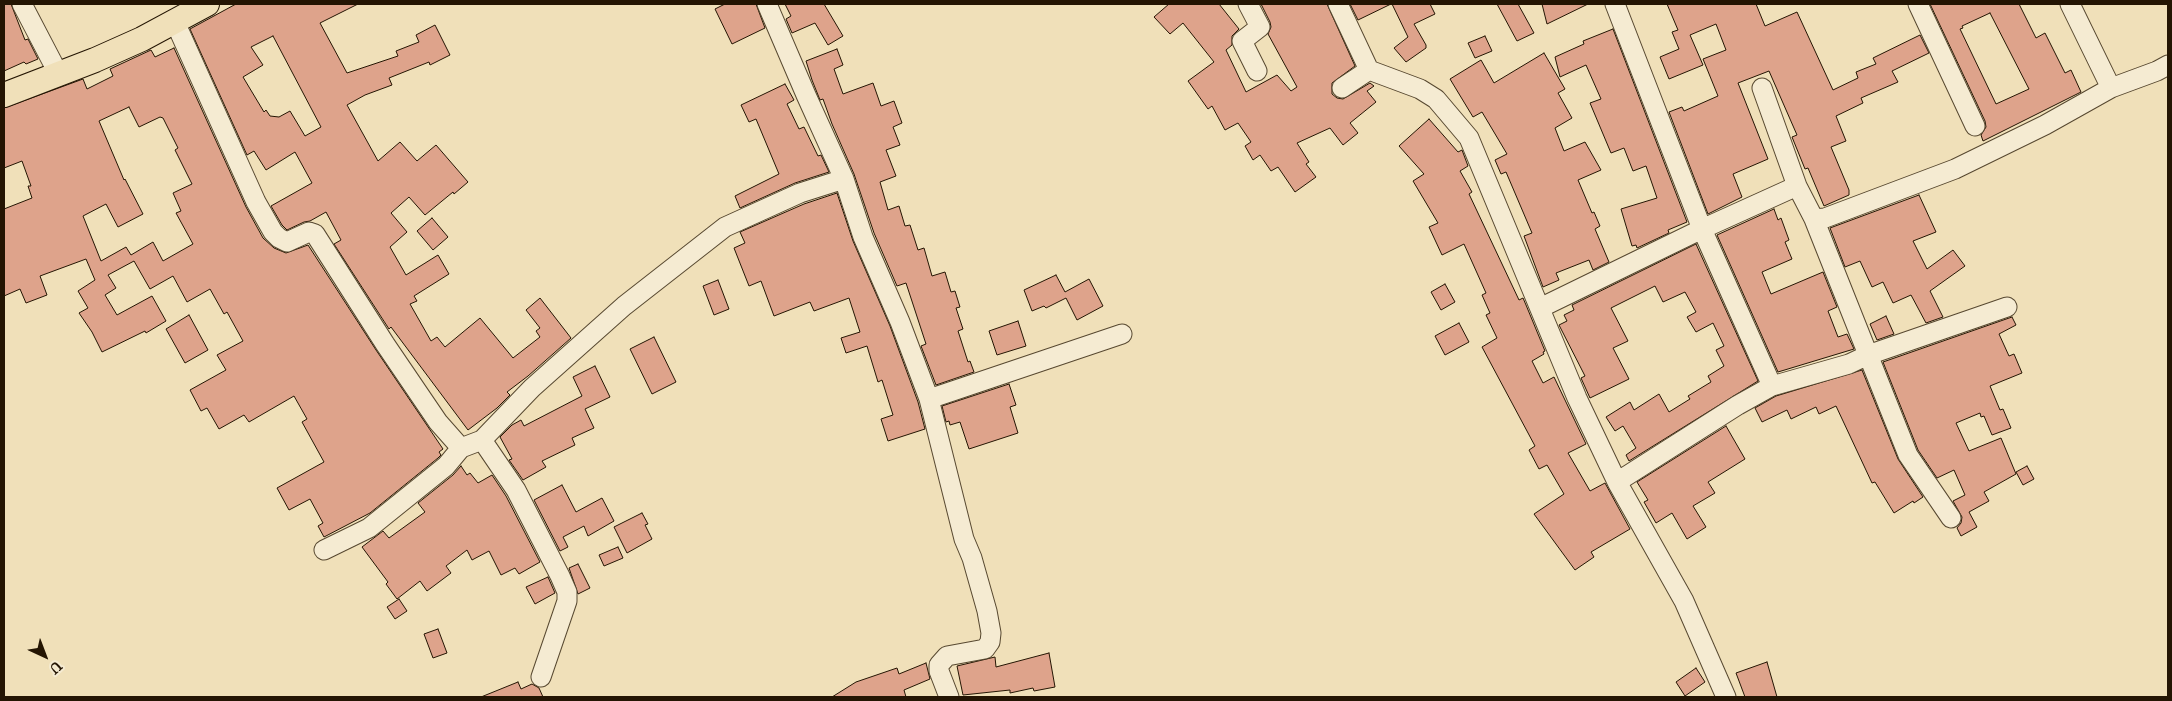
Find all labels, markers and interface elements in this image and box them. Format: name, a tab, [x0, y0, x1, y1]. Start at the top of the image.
north arrow	[20, 631, 70, 681]
text: U	[46, 657, 65, 677]

